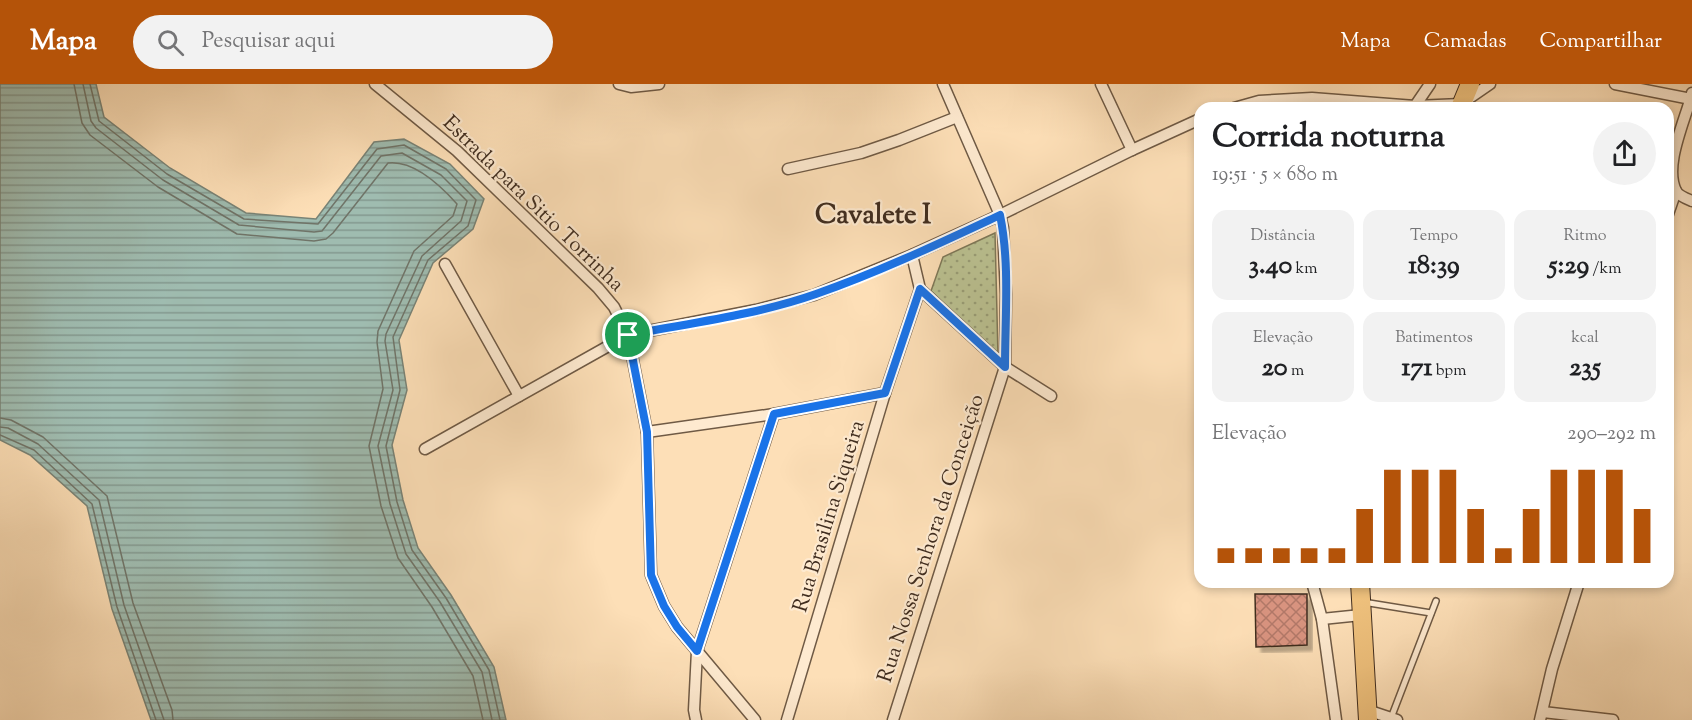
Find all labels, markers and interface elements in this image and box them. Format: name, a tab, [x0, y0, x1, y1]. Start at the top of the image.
search box	[133, 15, 553, 69]
text: Mapa	[30, 22, 97, 62]
icon: search	[154, 26, 187, 59]
text: Pesquisar aqui	[202, 26, 335, 58]
text: Mapa	[1341, 27, 1391, 57]
text: Camadas	[1424, 27, 1507, 57]
text: Compartilhar	[1540, 27, 1662, 57]
street label: Estrada para Sitio Torrinha	[435, 109, 630, 300]
text: Corrida noturna	[1212, 114, 1445, 162]
button: share	[1593, 122, 1656, 185]
text: 19:51 · 5 × 680 m	[1212, 161, 1338, 190]
district label: Cavalete I	[815, 197, 931, 236]
text: Distância	[1251, 225, 1315, 248]
text: Tempo	[1410, 225, 1458, 248]
text: Ritmo	[1563, 225, 1607, 248]
text: 3.40	[1248, 248, 1292, 285]
text: 18:39	[1408, 248, 1460, 285]
text: 5:29	[1549, 248, 1589, 285]
text: km	[1292, 258, 1318, 281]
text: /km	[1589, 258, 1621, 281]
pin	[602, 309, 653, 360]
icon: arrive	[611, 318, 644, 351]
text: Elevação	[1253, 327, 1313, 350]
text: Batimentos	[1395, 327, 1473, 350]
text: kcal	[1571, 327, 1599, 350]
text: 20	[1262, 350, 1288, 387]
text: 171	[1402, 350, 1432, 387]
text: 235	[1569, 350, 1601, 387]
text: m	[1288, 360, 1304, 383]
text: bpm	[1432, 360, 1466, 383]
street label: Rua Nossa Senhora da Conceição	[871, 391, 993, 686]
street label: Rua Brasilina Siqueira	[786, 417, 873, 616]
text: Elevação	[1212, 420, 1287, 449]
text: 290–292 m	[1567, 420, 1656, 449]

